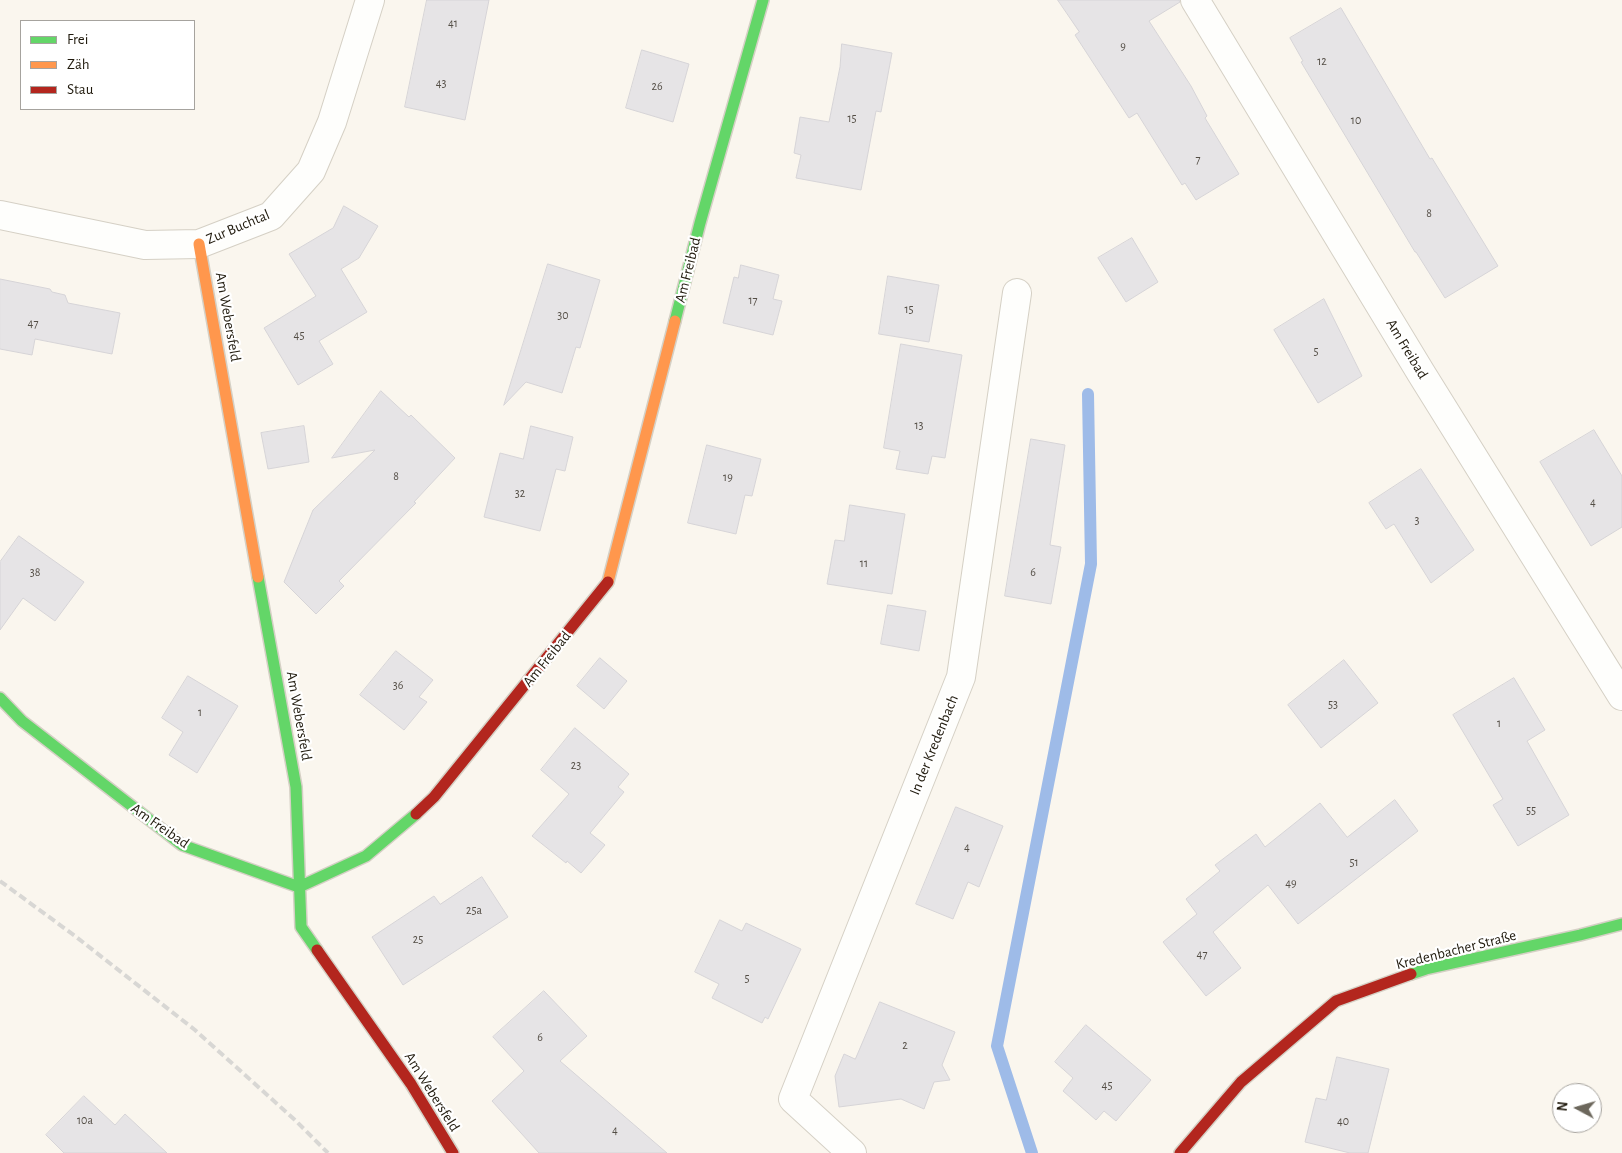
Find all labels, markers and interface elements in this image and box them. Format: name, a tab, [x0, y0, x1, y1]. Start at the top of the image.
house number: 41	[448, 16, 458, 30]
legend	[20, 20, 195, 110]
text: Frei	[67, 32, 88, 47]
house number: 9	[1120, 39, 1126, 53]
house number: 12	[1317, 54, 1327, 68]
text: Zäh	[67, 57, 90, 72]
house number: 43	[436, 76, 446, 90]
house number: 26	[651, 79, 663, 93]
text: Stau	[67, 82, 93, 97]
house number: 15	[847, 111, 857, 125]
house number: 10	[1351, 113, 1361, 127]
house number: 7	[1195, 152, 1201, 166]
street label: Zur Buchtal	[204, 206, 272, 248]
house number: 8	[1426, 206, 1432, 220]
street label: Am Freibad	[671, 235, 705, 305]
street label: Am Webersfeld	[211, 271, 245, 363]
house number: 17	[748, 293, 758, 307]
house number: 15	[904, 302, 914, 316]
house number: 30	[557, 308, 569, 322]
house number: 47	[28, 316, 38, 330]
street label: Am Freibad	[1382, 316, 1432, 382]
house number: 45	[294, 328, 304, 342]
house number: 5	[1313, 344, 1319, 358]
house number: 13	[914, 418, 924, 432]
house number: 8	[393, 469, 399, 483]
house number: 19	[723, 470, 733, 484]
house number: 32	[515, 486, 525, 500]
house number: 4	[1590, 495, 1596, 509]
house number: 3	[1415, 513, 1419, 527]
house number: 11	[860, 556, 868, 570]
house number: 38	[30, 565, 40, 579]
house number: 6	[1030, 565, 1036, 579]
street label: Am Freibad	[519, 627, 575, 691]
street label: Am Webersfeld	[282, 670, 316, 762]
house number: 36	[393, 678, 403, 692]
street label: In der Kredenbach	[906, 692, 962, 798]
house number: 53	[1328, 697, 1338, 711]
house number: 1	[198, 705, 202, 719]
house number: 1	[1497, 716, 1501, 730]
house number: 23	[571, 758, 581, 772]
street label: Am Freibad	[128, 799, 192, 853]
house number: 55	[1526, 803, 1536, 817]
house number: 4	[964, 840, 970, 854]
house number: 51	[1349, 855, 1359, 869]
house number: 49	[1285, 876, 1297, 890]
house number: 25a	[466, 903, 482, 917]
street label: Kredenbacher Straße	[1394, 926, 1518, 974]
house number: 25	[413, 932, 423, 946]
house number: 47	[1197, 947, 1207, 961]
house number: 5	[744, 971, 750, 985]
house number: 6	[537, 1030, 543, 1044]
house number: 2	[902, 1038, 908, 1052]
street label: Am Webersfeld	[400, 1049, 464, 1135]
house number: 45	[1102, 1078, 1112, 1092]
north arrow	[1552, 1083, 1602, 1133]
text: N	[1556, 1101, 1571, 1112]
house number: 10a	[77, 1113, 93, 1127]
house number: 40	[1337, 1114, 1349, 1128]
house number: 4	[612, 1123, 618, 1137]

